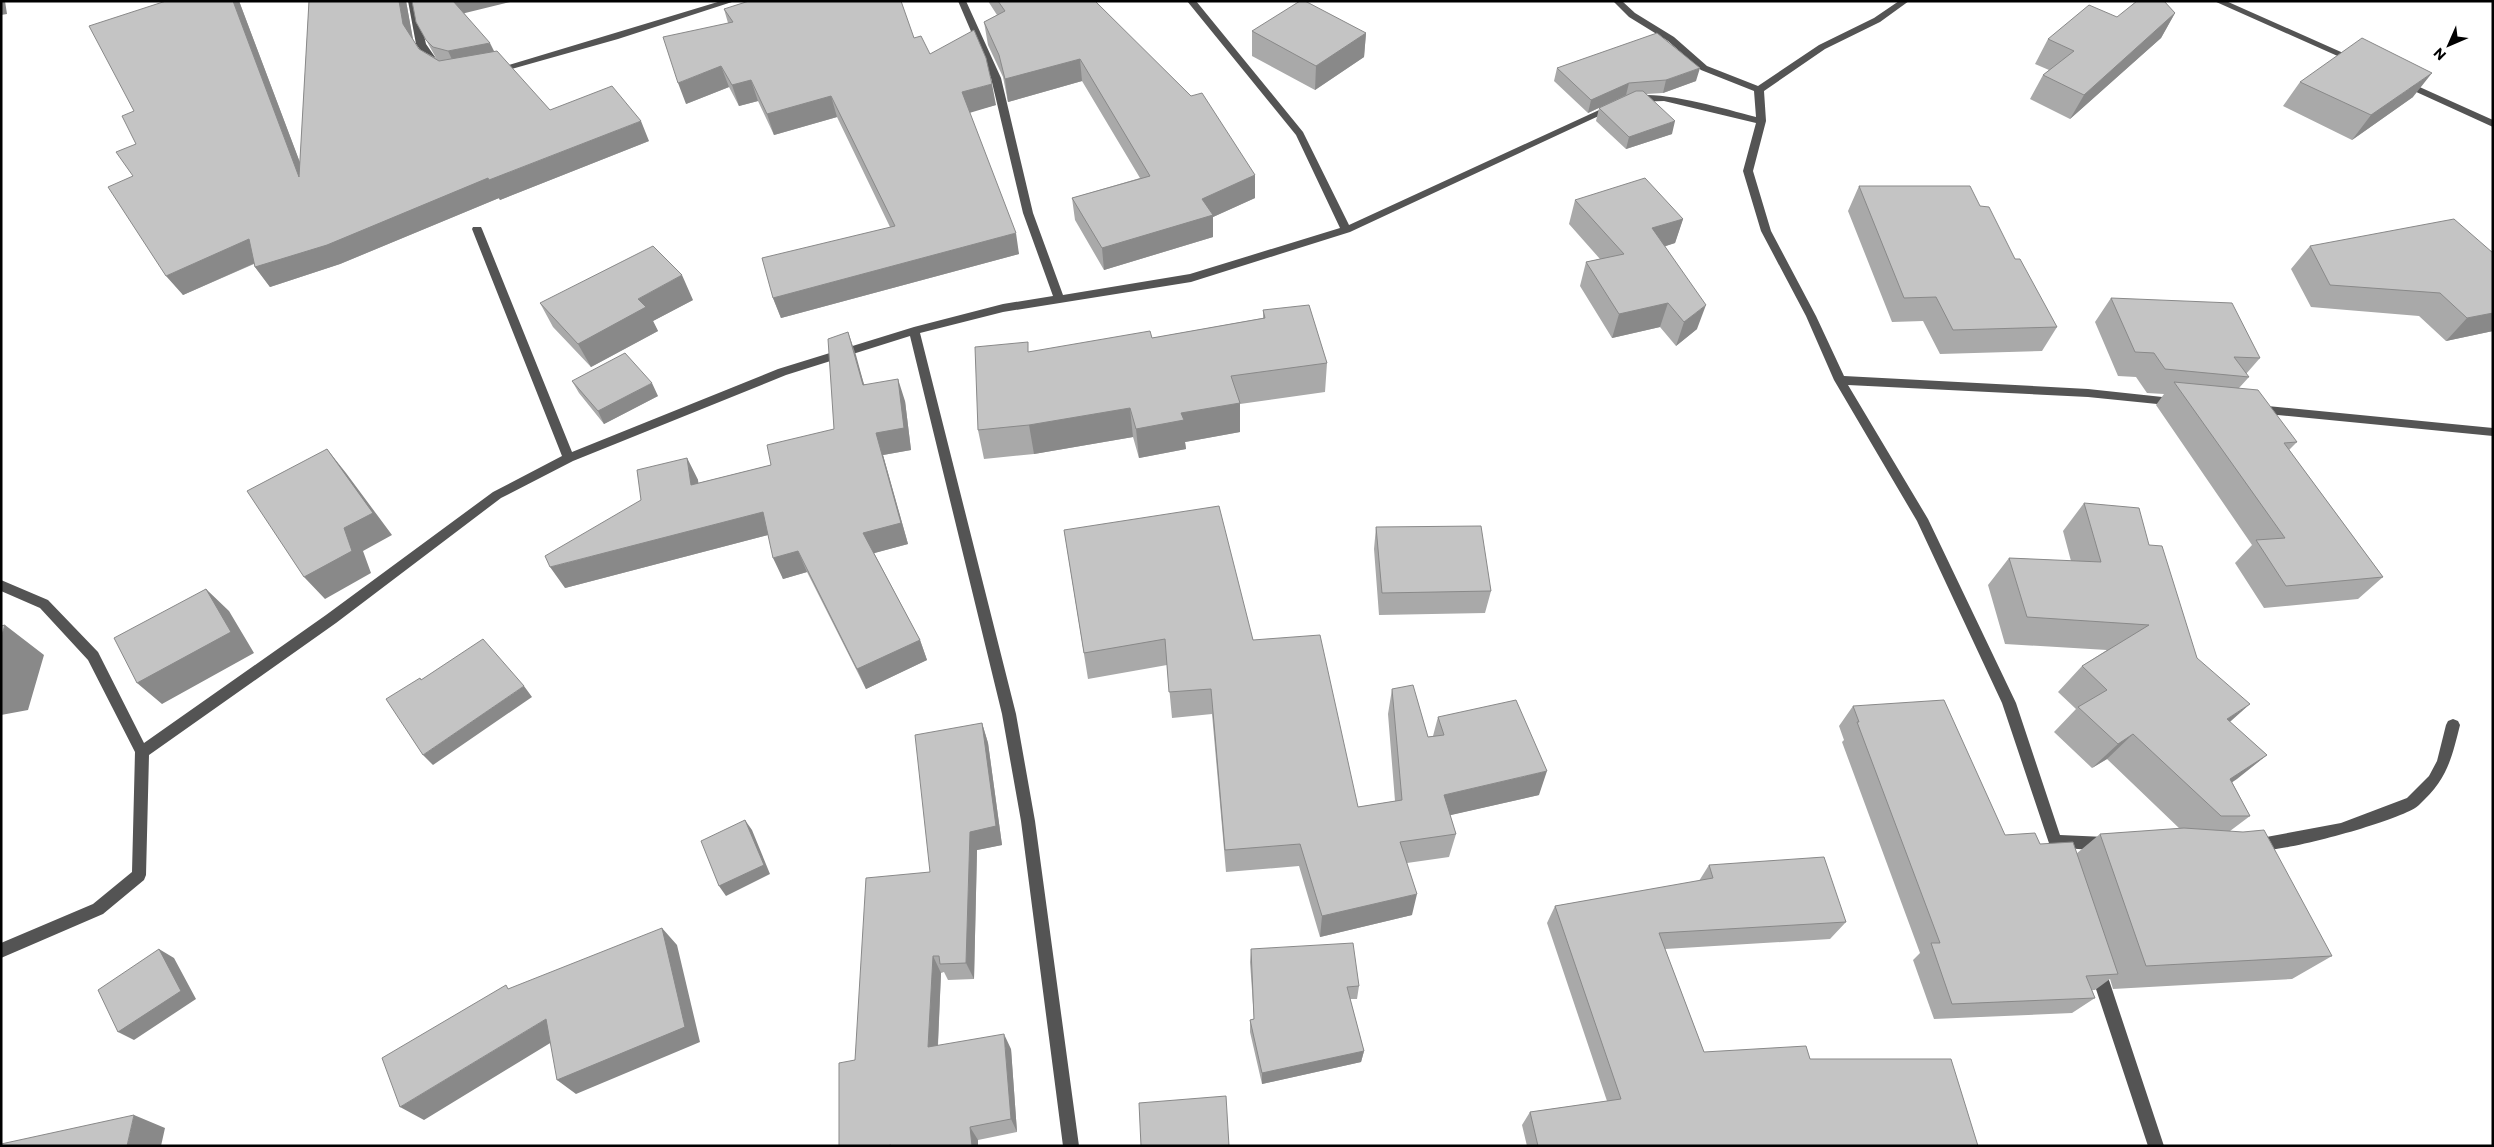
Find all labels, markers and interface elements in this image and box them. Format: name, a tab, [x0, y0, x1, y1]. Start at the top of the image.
north arrow	[2424, 20, 2474, 70]
text: N	[2430, 45, 2449, 64]

